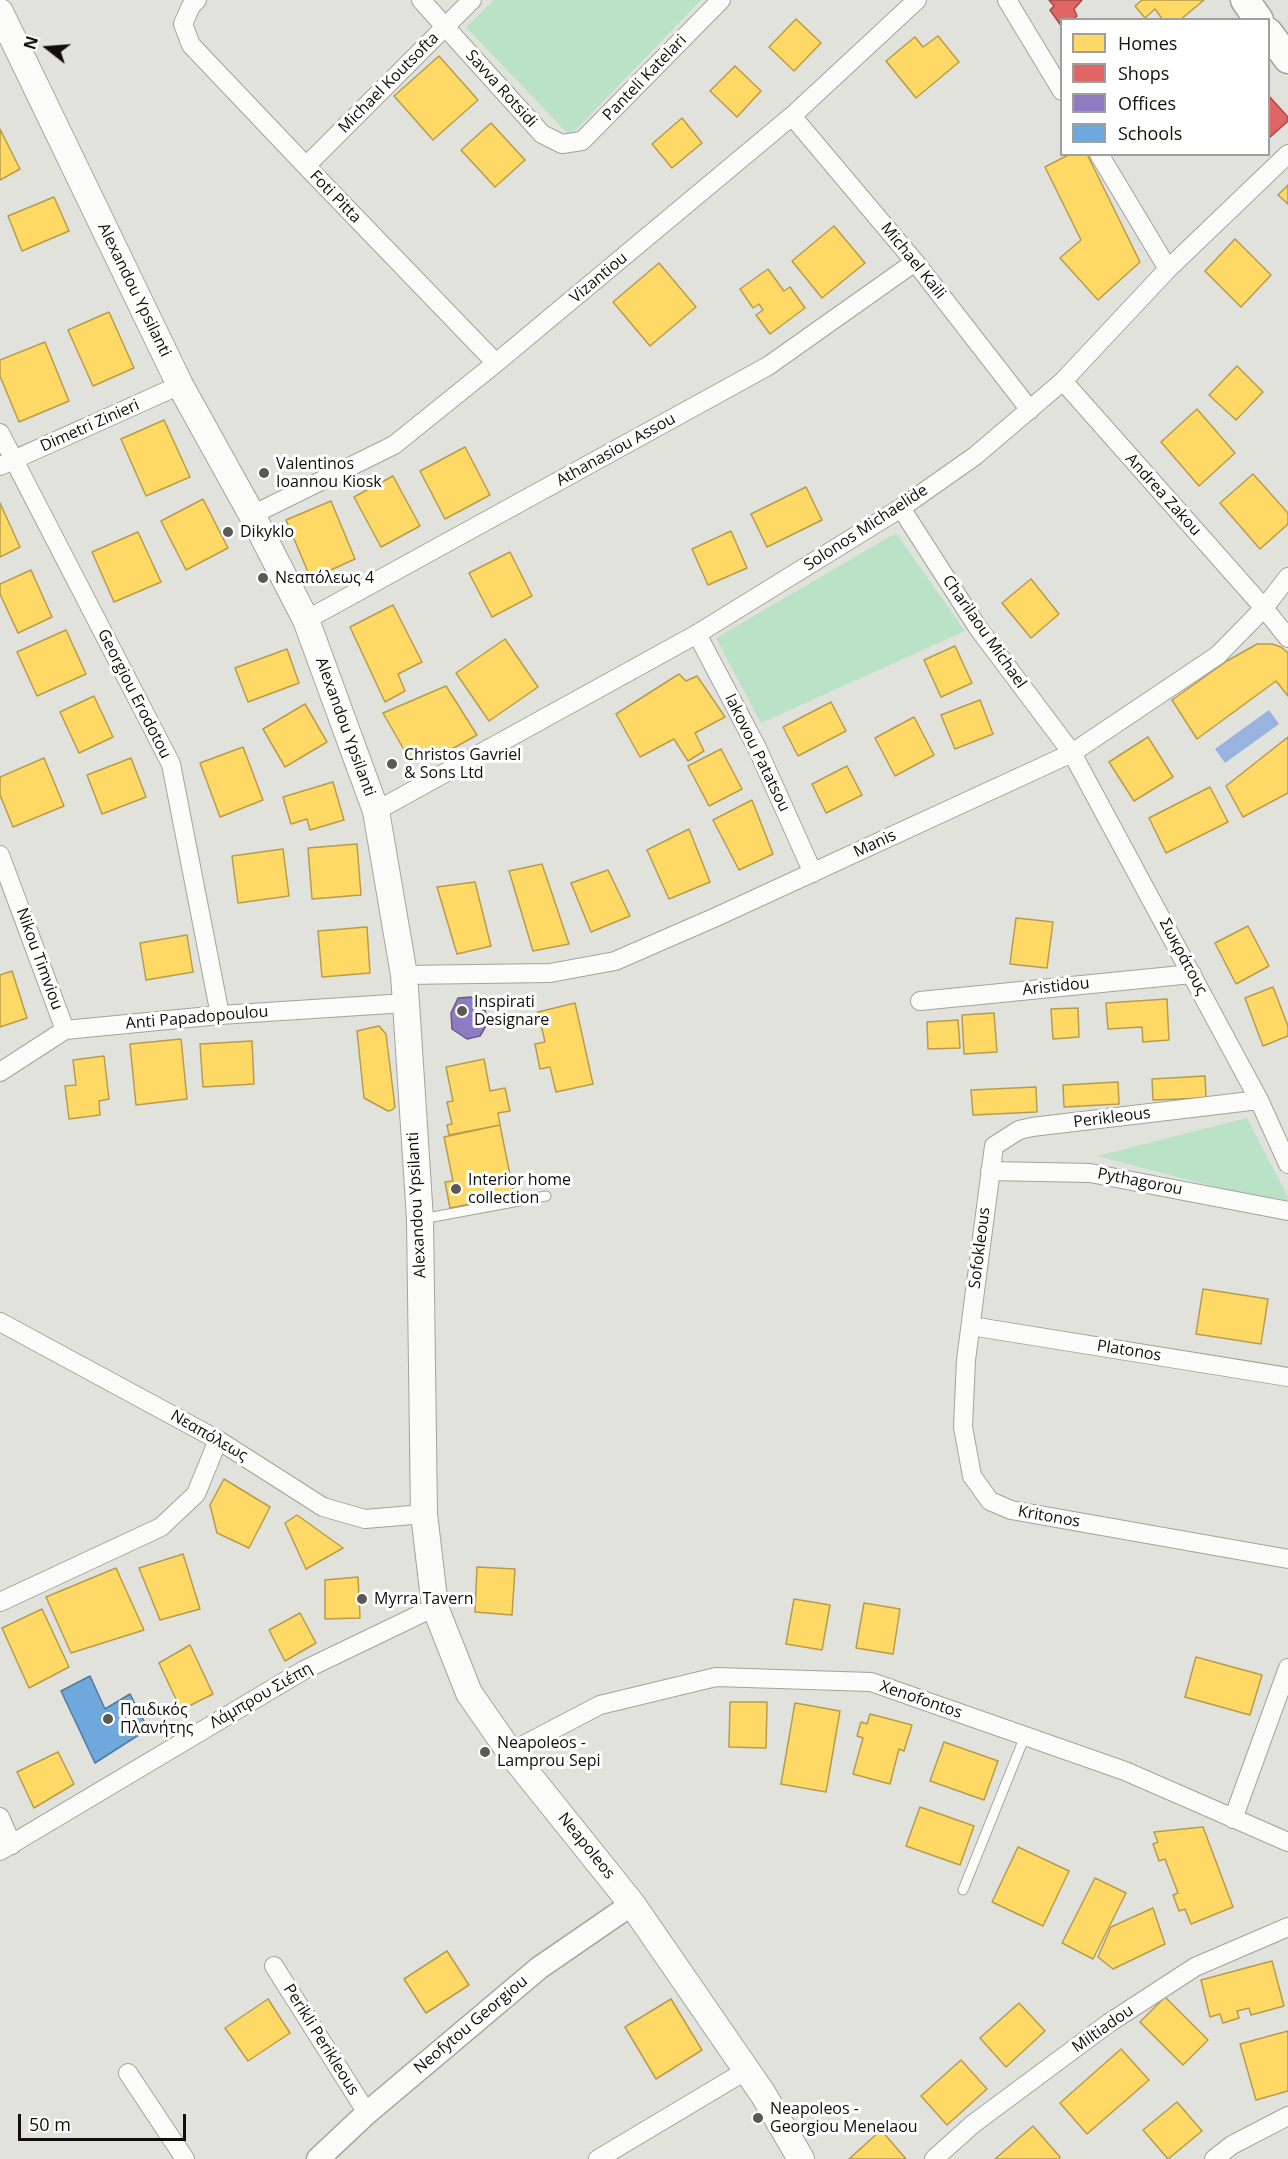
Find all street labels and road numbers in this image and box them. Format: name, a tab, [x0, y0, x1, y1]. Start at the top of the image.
street label: Michael Koutsofta	[335, 29, 443, 137]
street label: Panteli Katelari	[599, 31, 691, 125]
street label: Savva Rotsidi	[461, 46, 541, 132]
street label: Foti Pitta	[305, 167, 365, 227]
street label: Michael Kaili	[876, 219, 950, 303]
street label: Alexandou Ypsilanti	[93, 220, 175, 360]
street label: Vizantiou	[566, 248, 632, 308]
street label: Dimetri Zinieri	[37, 396, 143, 456]
street label: Athanasiou Assou	[553, 409, 679, 491]
street label: Andrea Zakou	[1121, 450, 1205, 540]
street label: Solonos Michaelide	[800, 481, 932, 575]
street label: Charilaou Michael	[938, 572, 1030, 692]
street label: Georgiou Erodotou	[93, 626, 175, 762]
street label: Alexandou Ypsilanti	[311, 655, 379, 799]
street label: Iakovou Patatsou	[720, 691, 794, 815]
street label: Manis	[851, 826, 899, 862]
street label: Nikou Timviou	[12, 905, 66, 1013]
street label: Σωκράτους	[1155, 915, 1211, 999]
street label: Aristidou	[1022, 974, 1090, 1000]
street label: Anti Papadopoulou	[125, 1002, 269, 1034]
street label: Perikleous	[1072, 1104, 1152, 1132]
street label: Alexandou Ypsilanti	[404, 1131, 430, 1279]
street label: Pythagorou	[1096, 1164, 1184, 1200]
street label: Sofokleous	[965, 1206, 995, 1290]
street label: Platonos	[1095, 1336, 1163, 1366]
street label: Νεαπόλεως	[167, 1406, 251, 1466]
street label: Kritonos	[1016, 1502, 1082, 1532]
street label: Λάμπρου Σιέπη	[206, 1659, 316, 1733]
street label: Xenofontos	[877, 1677, 965, 1723]
street label: Neapoleos	[553, 1809, 619, 1883]
street label: Neofytou Georgiou	[410, 1972, 532, 2078]
street label: Perikli Perikleous	[279, 1981, 363, 2099]
street label: Miltiadou	[1069, 2001, 1137, 2057]

